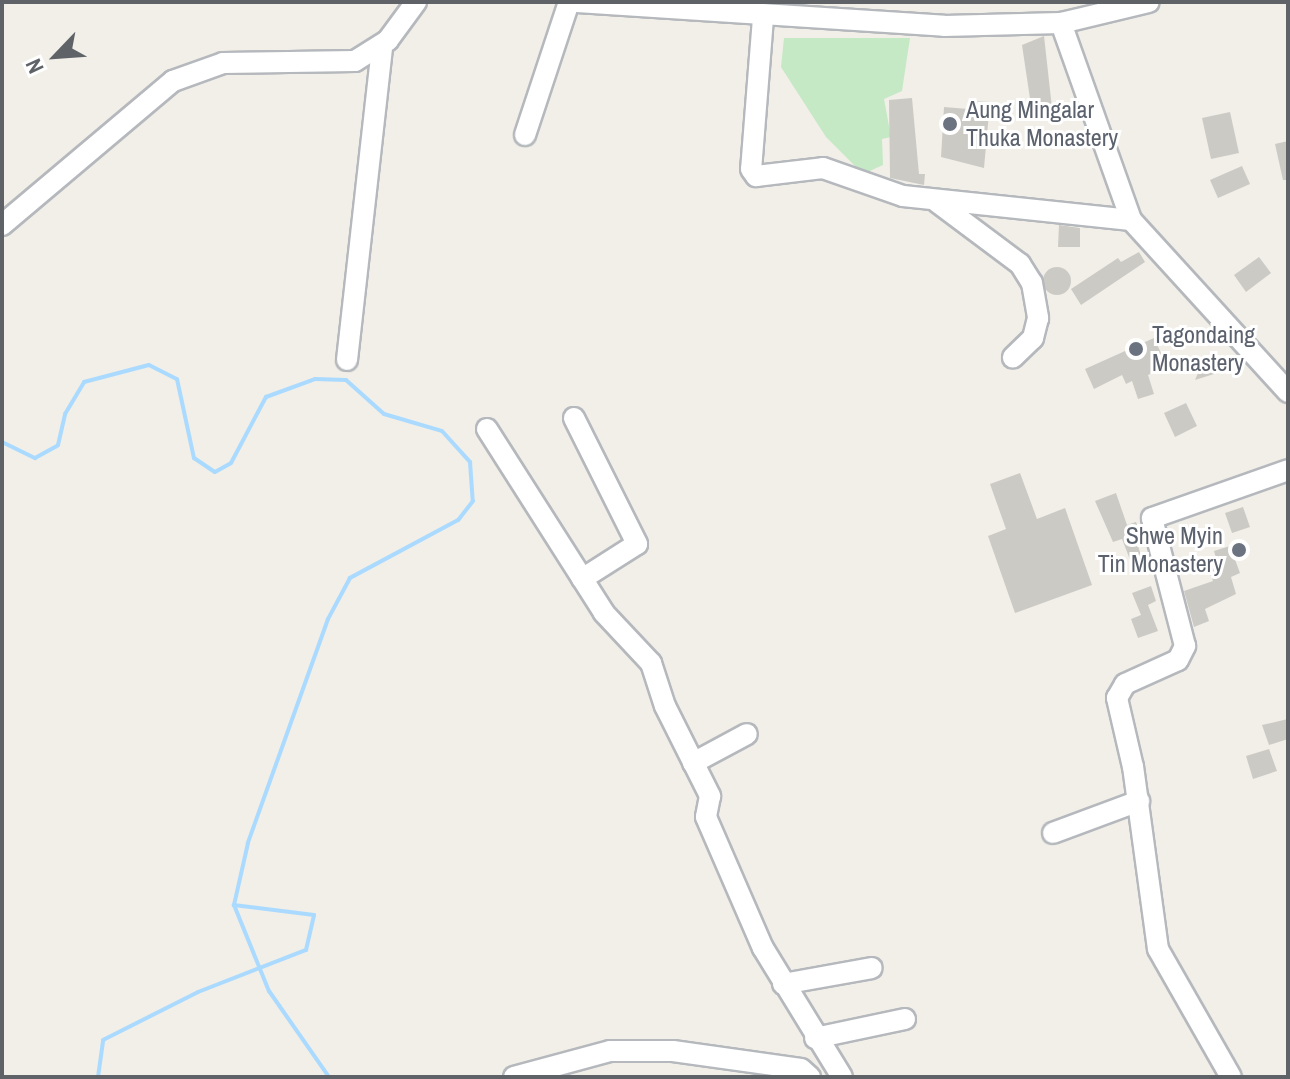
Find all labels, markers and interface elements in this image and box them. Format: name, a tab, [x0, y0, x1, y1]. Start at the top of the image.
north arrow	[16, 16, 96, 96]
text: N	[18, 54, 51, 78]
place label: Aung Mingalar Thuka Monastery	[966, 96, 1118, 152]
marker: Aung Mingalar Thuka Monastery	[941, 115, 959, 133]
place label: Tagondaing Monastery	[1152, 321, 1255, 377]
marker: Tagondaing Monastery	[1127, 340, 1145, 358]
place label: Shwe Myin Tin Monastery	[1098, 522, 1223, 578]
marker: Shwe Myin Tin Monastery	[1230, 541, 1248, 559]

